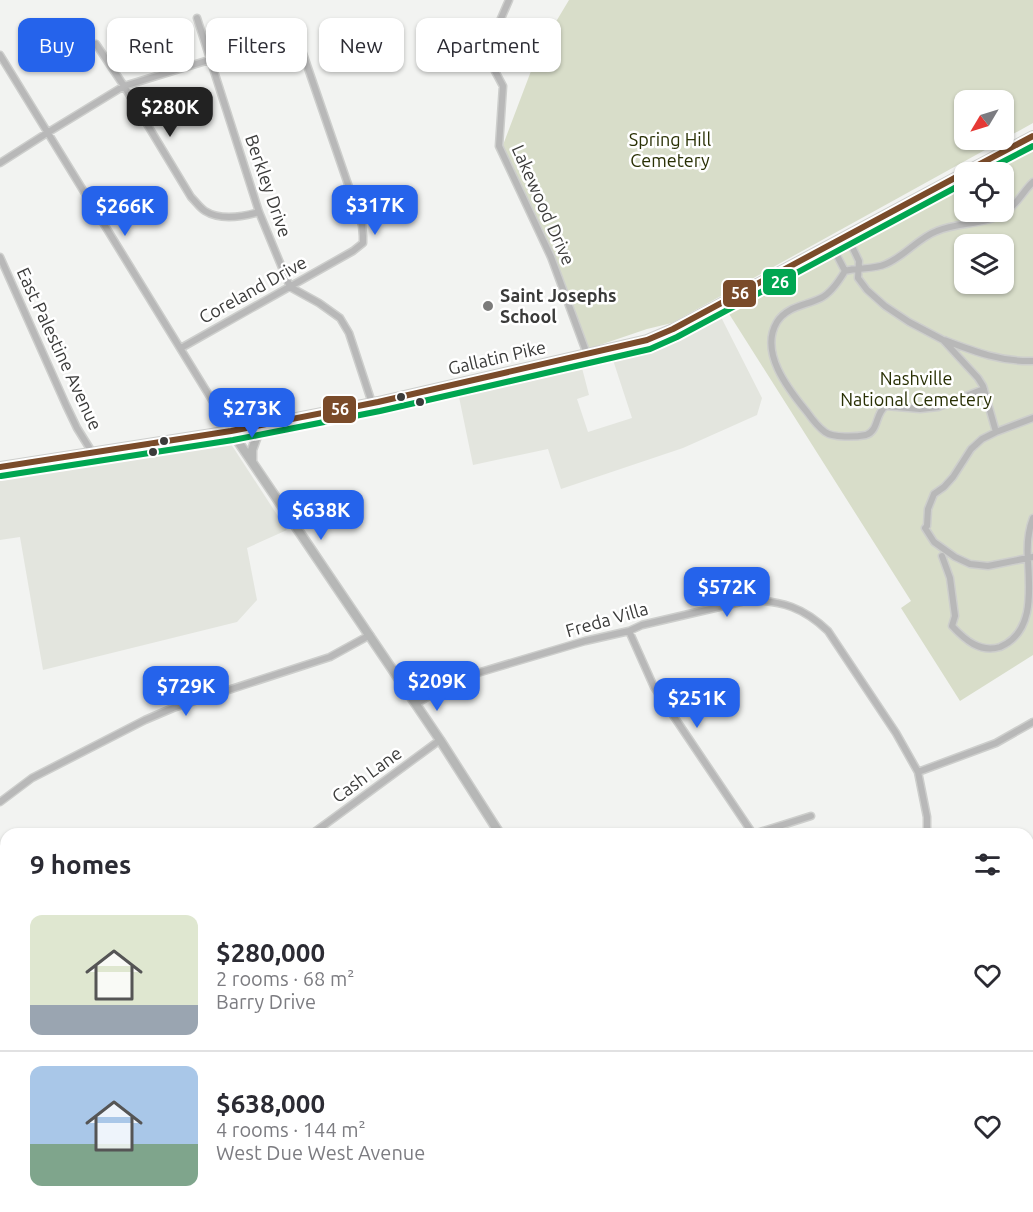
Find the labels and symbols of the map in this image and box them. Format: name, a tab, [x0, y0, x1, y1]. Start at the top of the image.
pin: $280K	[128, 87, 212, 138]
north arrow	[954, 90, 1014, 150]
park label: Spring Hill Cemetery	[629, 129, 711, 170]
street label: Berkley Drive	[242, 132, 296, 240]
street label: Lakewood Drive	[508, 141, 579, 268]
pin: $317K	[333, 185, 417, 236]
pin: $266K	[83, 186, 167, 237]
street label: Coreland Drive	[195, 251, 310, 327]
street label: East Palestine Avenue	[13, 264, 106, 433]
line badge: 26	[762, 268, 797, 296]
text: 26	[771, 273, 789, 291]
line badge: 56	[722, 279, 757, 308]
text: 56	[731, 284, 749, 302]
place label: Saint Josephs School	[500, 285, 617, 326]
marker: Saint Josephs School	[481, 299, 495, 313]
street label: Gallatin Pike	[446, 336, 548, 378]
park label: Nashville National Cemetery	[840, 368, 992, 409]
pin: $273K	[210, 388, 294, 439]
unlabelled marker	[395, 391, 407, 403]
line badge: 56	[322, 395, 357, 424]
unlabelled marker	[414, 396, 426, 408]
text: 56	[331, 400, 349, 418]
unlabelled marker	[158, 435, 170, 447]
unlabelled marker	[147, 446, 159, 458]
pin: $638K	[279, 490, 363, 541]
pin: $572K	[685, 567, 769, 618]
street label: Freda Villa	[563, 598, 650, 640]
pin: $209K	[395, 661, 479, 712]
pin: $729K	[144, 666, 228, 717]
pin: $251K	[655, 678, 739, 729]
street label: Cash Lane	[328, 742, 405, 806]

